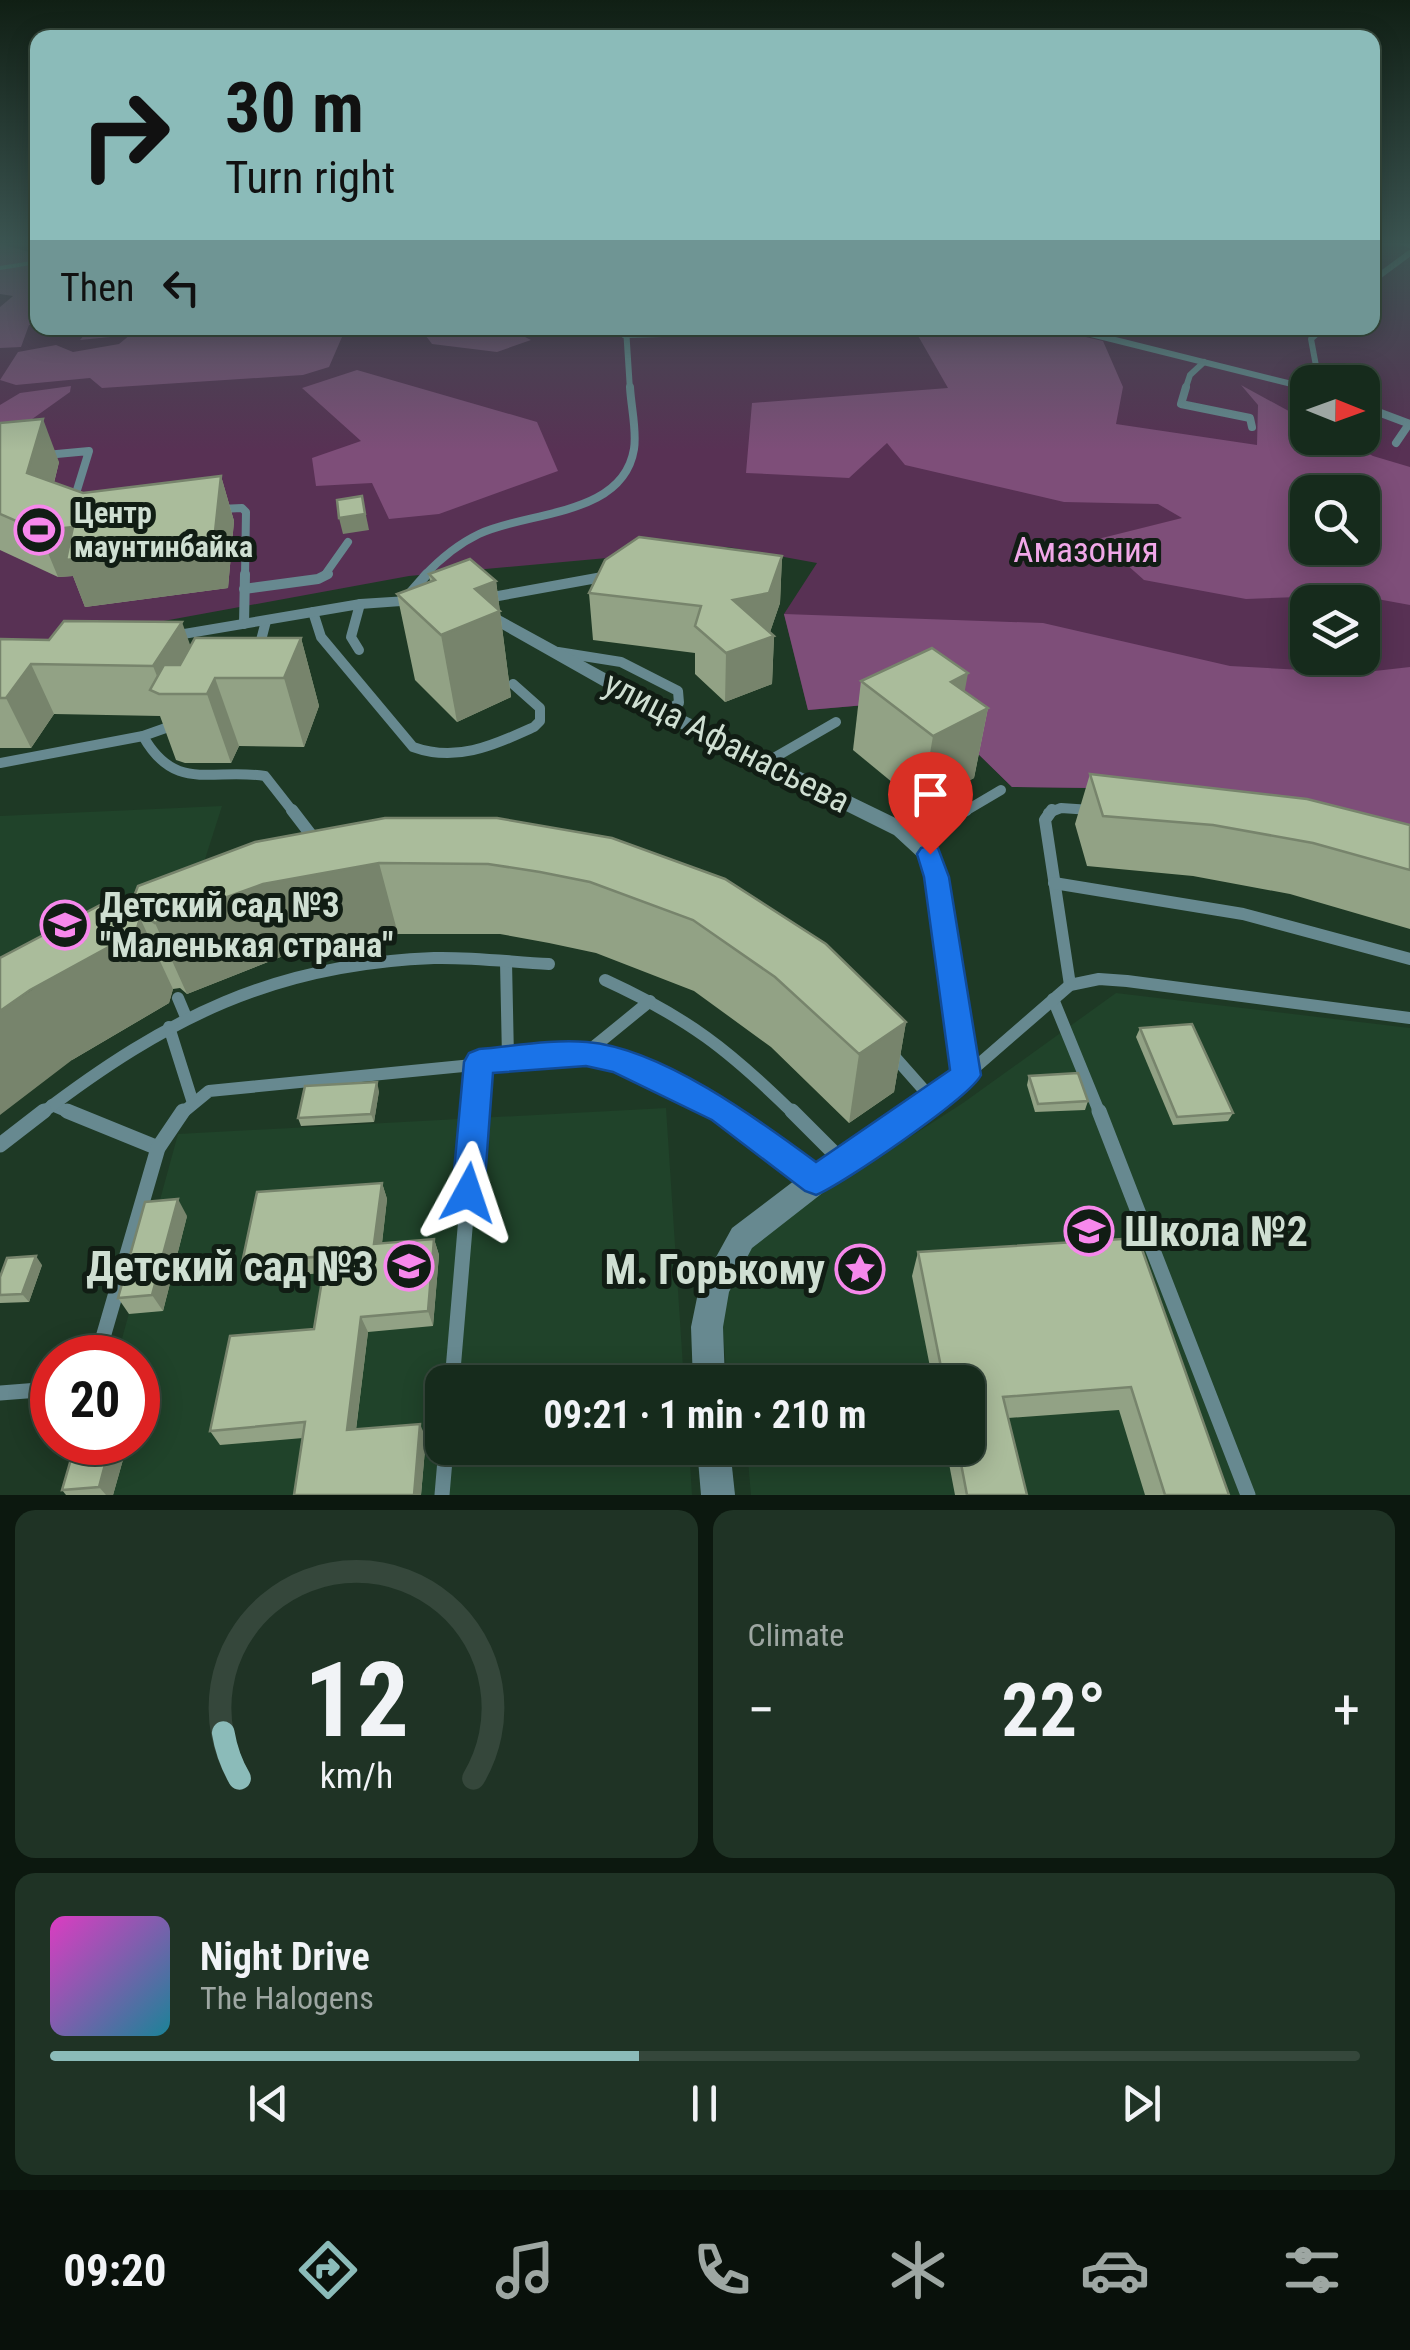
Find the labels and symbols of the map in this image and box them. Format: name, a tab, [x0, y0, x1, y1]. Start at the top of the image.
north arrow	[1290, 365, 1380, 455]
place label: Центр маунтинбайка	[74, 495, 253, 564]
sports icon: Центр маунтинбайка	[13, 504, 65, 556]
park label: Амазония	[1013, 530, 1159, 571]
street label: улица Афанасьева	[597, 663, 856, 822]
pin	[888, 752, 973, 855]
place label: Детский сад №3 "Маленькая страна"	[100, 885, 393, 966]
school or university icon: Детский сад №3 "Маленькая страна"	[39, 899, 91, 951]
position arrow	[416, 1141, 520, 1245]
school or university icon: Школа №2	[1063, 1205, 1115, 1257]
place label: Школа №2	[1124, 1207, 1308, 1256]
school or university icon: Детский сад №3	[383, 1240, 435, 1292]
place label: Детский сад №3	[86, 1242, 374, 1291]
place icon: М. Горькому	[834, 1243, 886, 1295]
place label: М. Горькому	[604, 1245, 825, 1294]
speed limit sign: 20	[30, 1335, 160, 1465]

